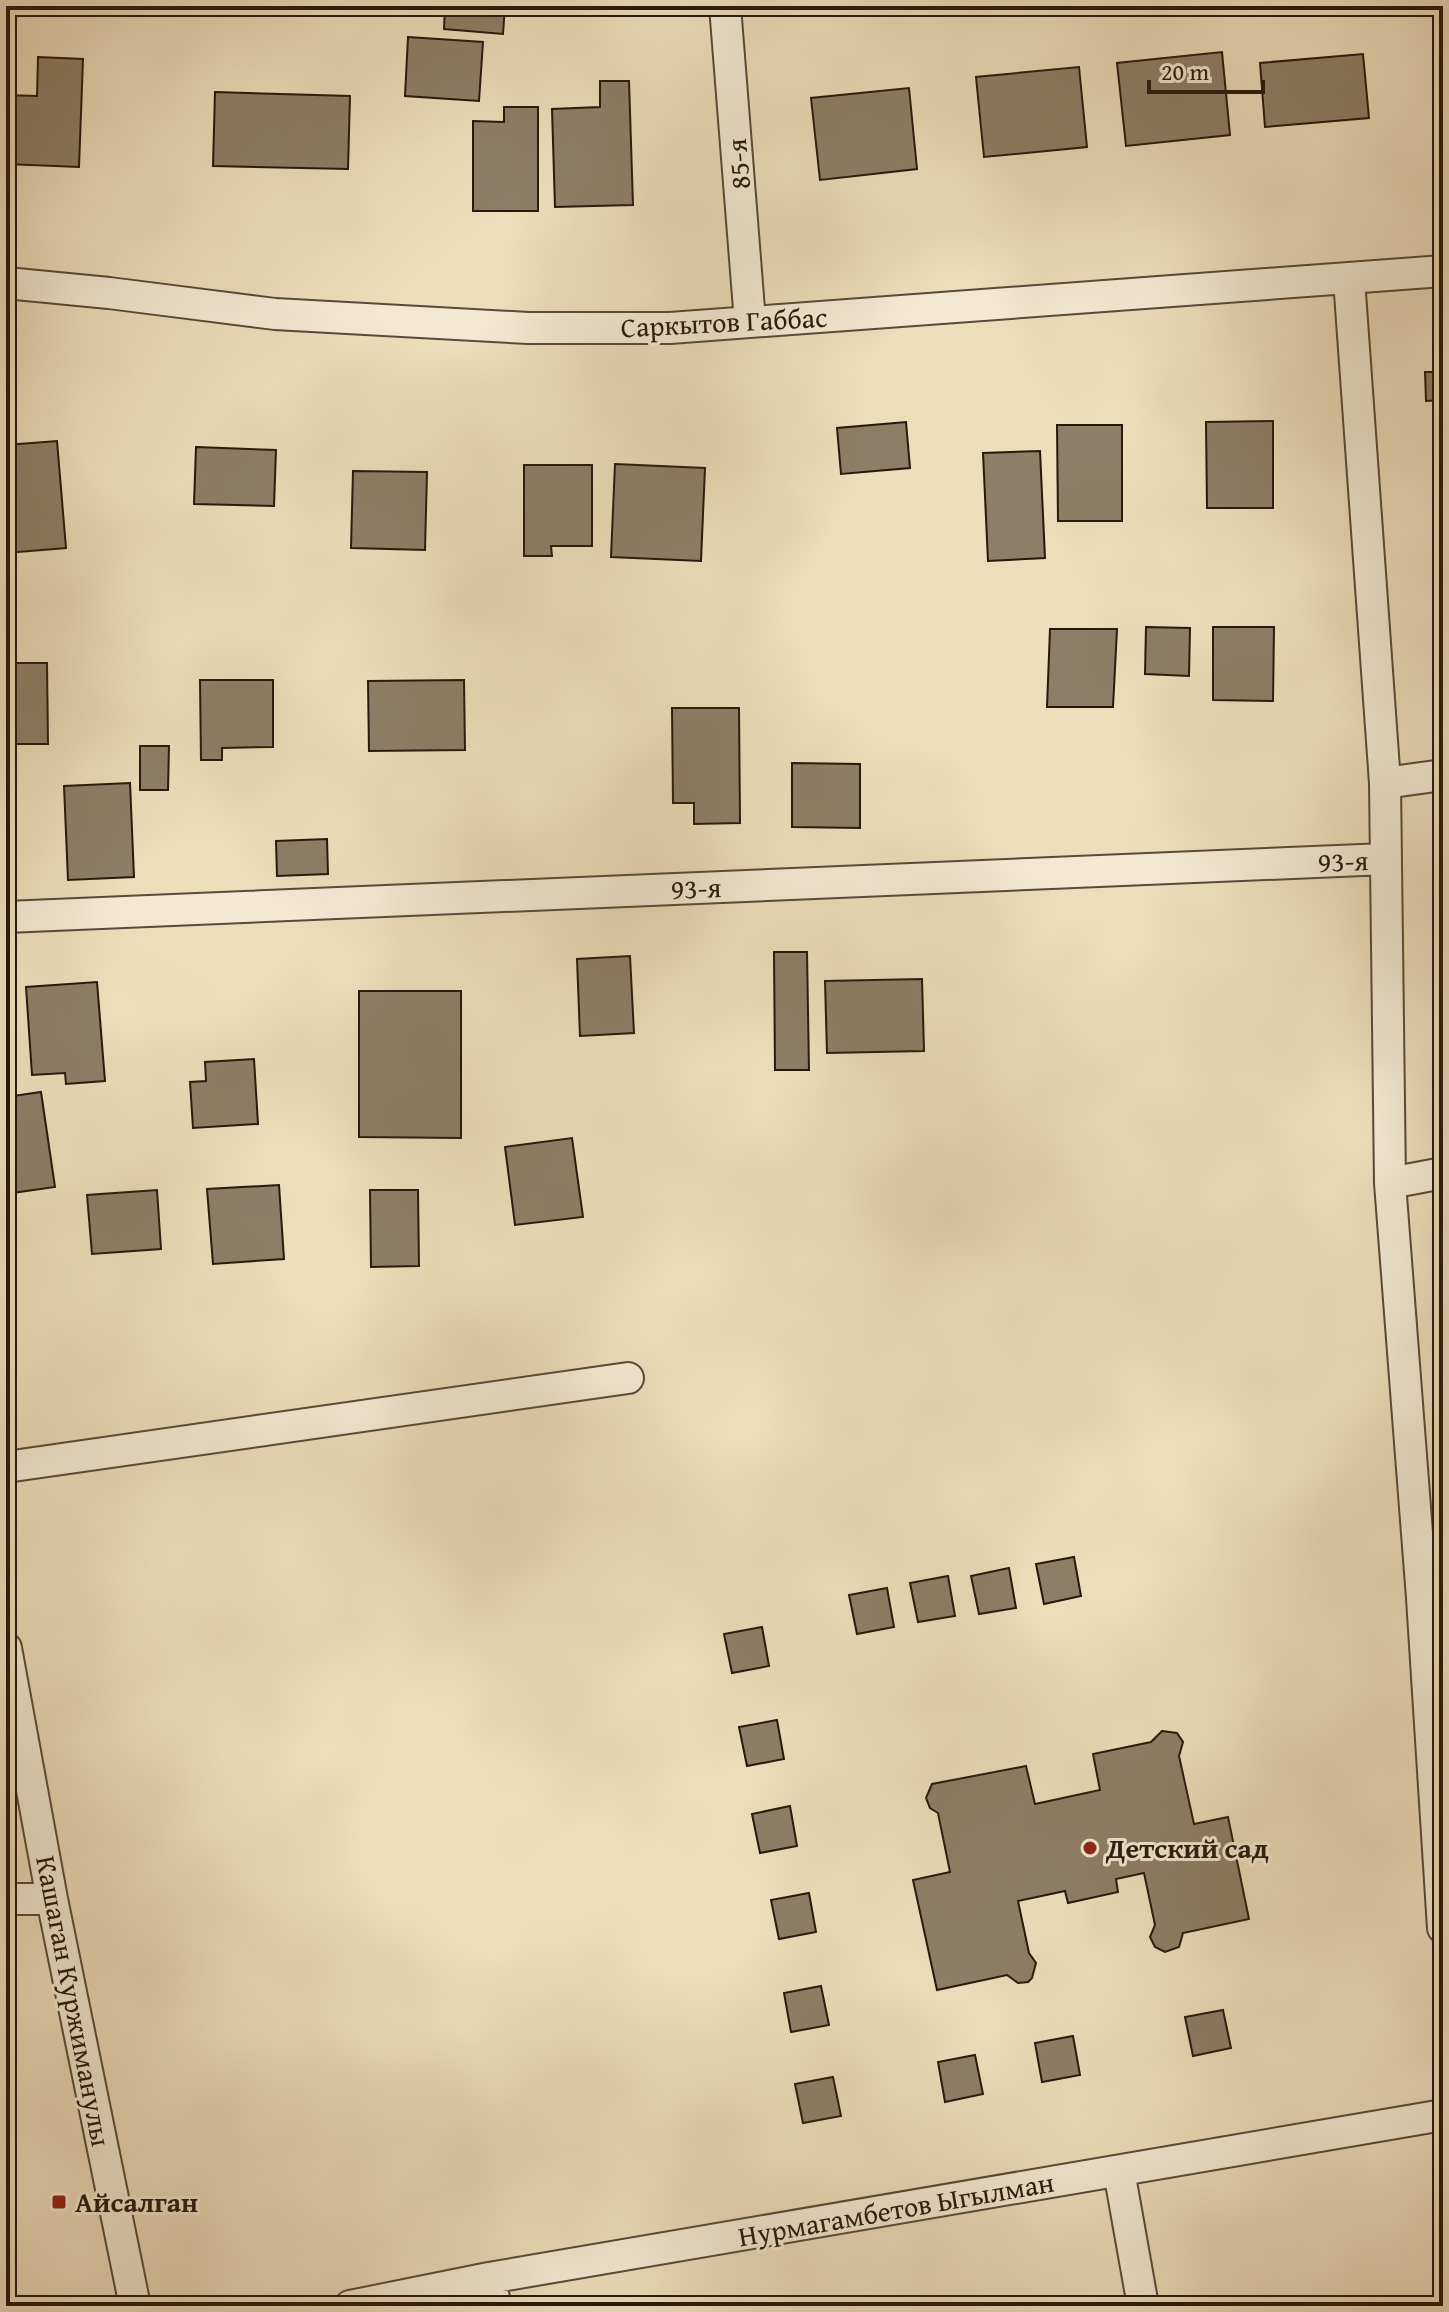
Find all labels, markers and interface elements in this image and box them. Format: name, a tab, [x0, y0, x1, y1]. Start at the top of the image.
scale bar	[1149, 44, 1263, 94]
text: 20 m	[1161, 54, 1209, 89]
street label: 85-я	[715, 137, 760, 191]
street label: Саркытов Габбас	[620, 296, 828, 347]
street label: 93-я	[1317, 839, 1369, 882]
street label: 93-я	[670, 866, 722, 909]
place label: Детский сад	[1105, 1827, 1269, 1868]
marker: Детский сад	[1081, 1839, 1099, 1857]
street label: Кашаган Куржиманулы	[26, 1852, 123, 2150]
street label: Нурмагамбетов Ыгылман	[735, 2161, 1057, 2256]
place label: Айсалган	[75, 2181, 198, 2222]
marker: Айсалган	[50, 2193, 68, 2211]

